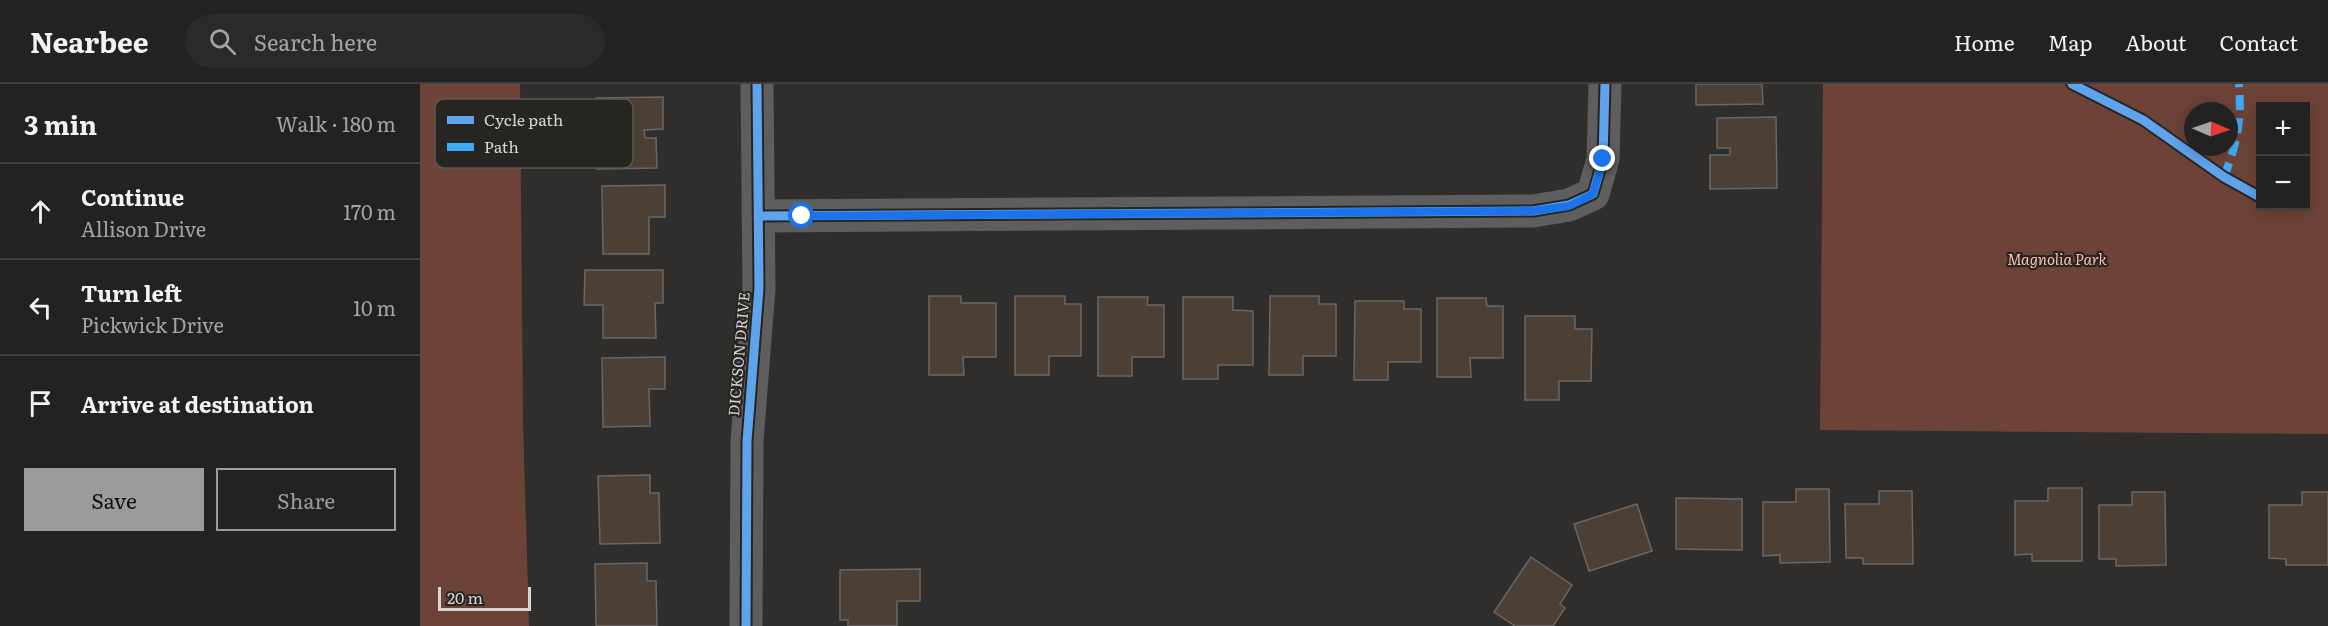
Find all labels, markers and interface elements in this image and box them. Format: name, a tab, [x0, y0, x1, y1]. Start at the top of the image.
search box	[185, 14, 605, 68]
text: Nearbee	[30, 20, 149, 62]
icon: search	[206, 25, 239, 58]
text: Search here	[254, 25, 377, 58]
text: Home	[1954, 26, 2015, 57]
text: Map	[2048, 26, 2092, 57]
text: About	[2125, 26, 2187, 57]
text: Contact	[2220, 26, 2298, 57]
legend	[435, 99, 633, 168]
north arrow	[2184, 102, 2238, 156]
map controls	[2256, 102, 2310, 210]
button: +	[2256, 102, 2310, 156]
text: 3 min	[24, 104, 97, 143]
text: Cycle path	[484, 107, 564, 131]
text: Walk · 180 m	[276, 108, 396, 138]
text: Path	[484, 134, 519, 158]
route end	[1589, 145, 1615, 171]
button: −	[2256, 156, 2310, 210]
text: Continue	[81, 180, 184, 213]
icon: ahead	[24, 195, 57, 228]
text: 170 m	[343, 196, 396, 226]
route start	[788, 202, 814, 228]
text: Allison Drive	[81, 213, 206, 243]
park label: Magnolia Park	[2007, 247, 2107, 270]
text: Turn left	[81, 276, 182, 309]
icon: left	[24, 291, 57, 324]
street label: DICKSON DRIVE	[721, 291, 755, 417]
text: 10 m	[353, 292, 396, 322]
text: Pickwick Drive	[81, 309, 224, 339]
icon: arrive	[24, 387, 57, 420]
text: Arrive at destination	[81, 387, 314, 420]
button: Save	[24, 468, 204, 531]
button: Share	[216, 468, 396, 531]
scale bar	[438, 584, 531, 612]
text: 20 m	[447, 585, 483, 609]

